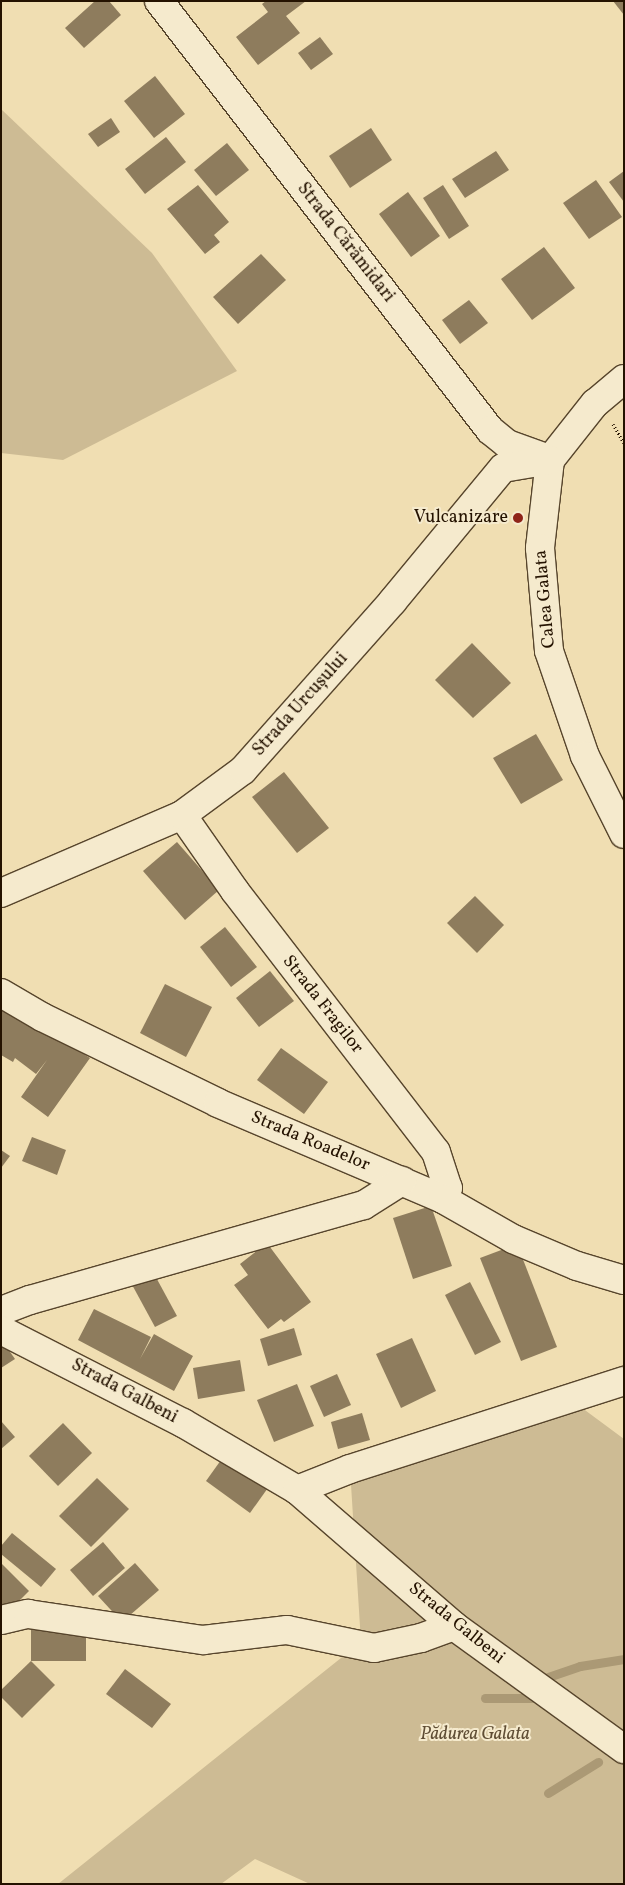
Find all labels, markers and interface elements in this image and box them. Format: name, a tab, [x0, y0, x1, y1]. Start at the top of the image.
street label: Strada Cărămidari	[292, 179, 398, 307]
place label: Vulcanizare	[414, 507, 508, 529]
marker: Vulcanizare	[512, 512, 524, 524]
street label: Calea Galata	[531, 549, 561, 649]
street label: Strada Urcușului	[249, 649, 353, 761]
street label: Strada Fragilor	[277, 952, 367, 1058]
street label: Strada Roadelor	[247, 1107, 373, 1177]
street label: Strada Galbeni	[67, 1355, 181, 1429]
street label: Strada Galbeni	[404, 1579, 508, 1669]
park label: Pădurea Galata	[420, 1724, 530, 1746]

